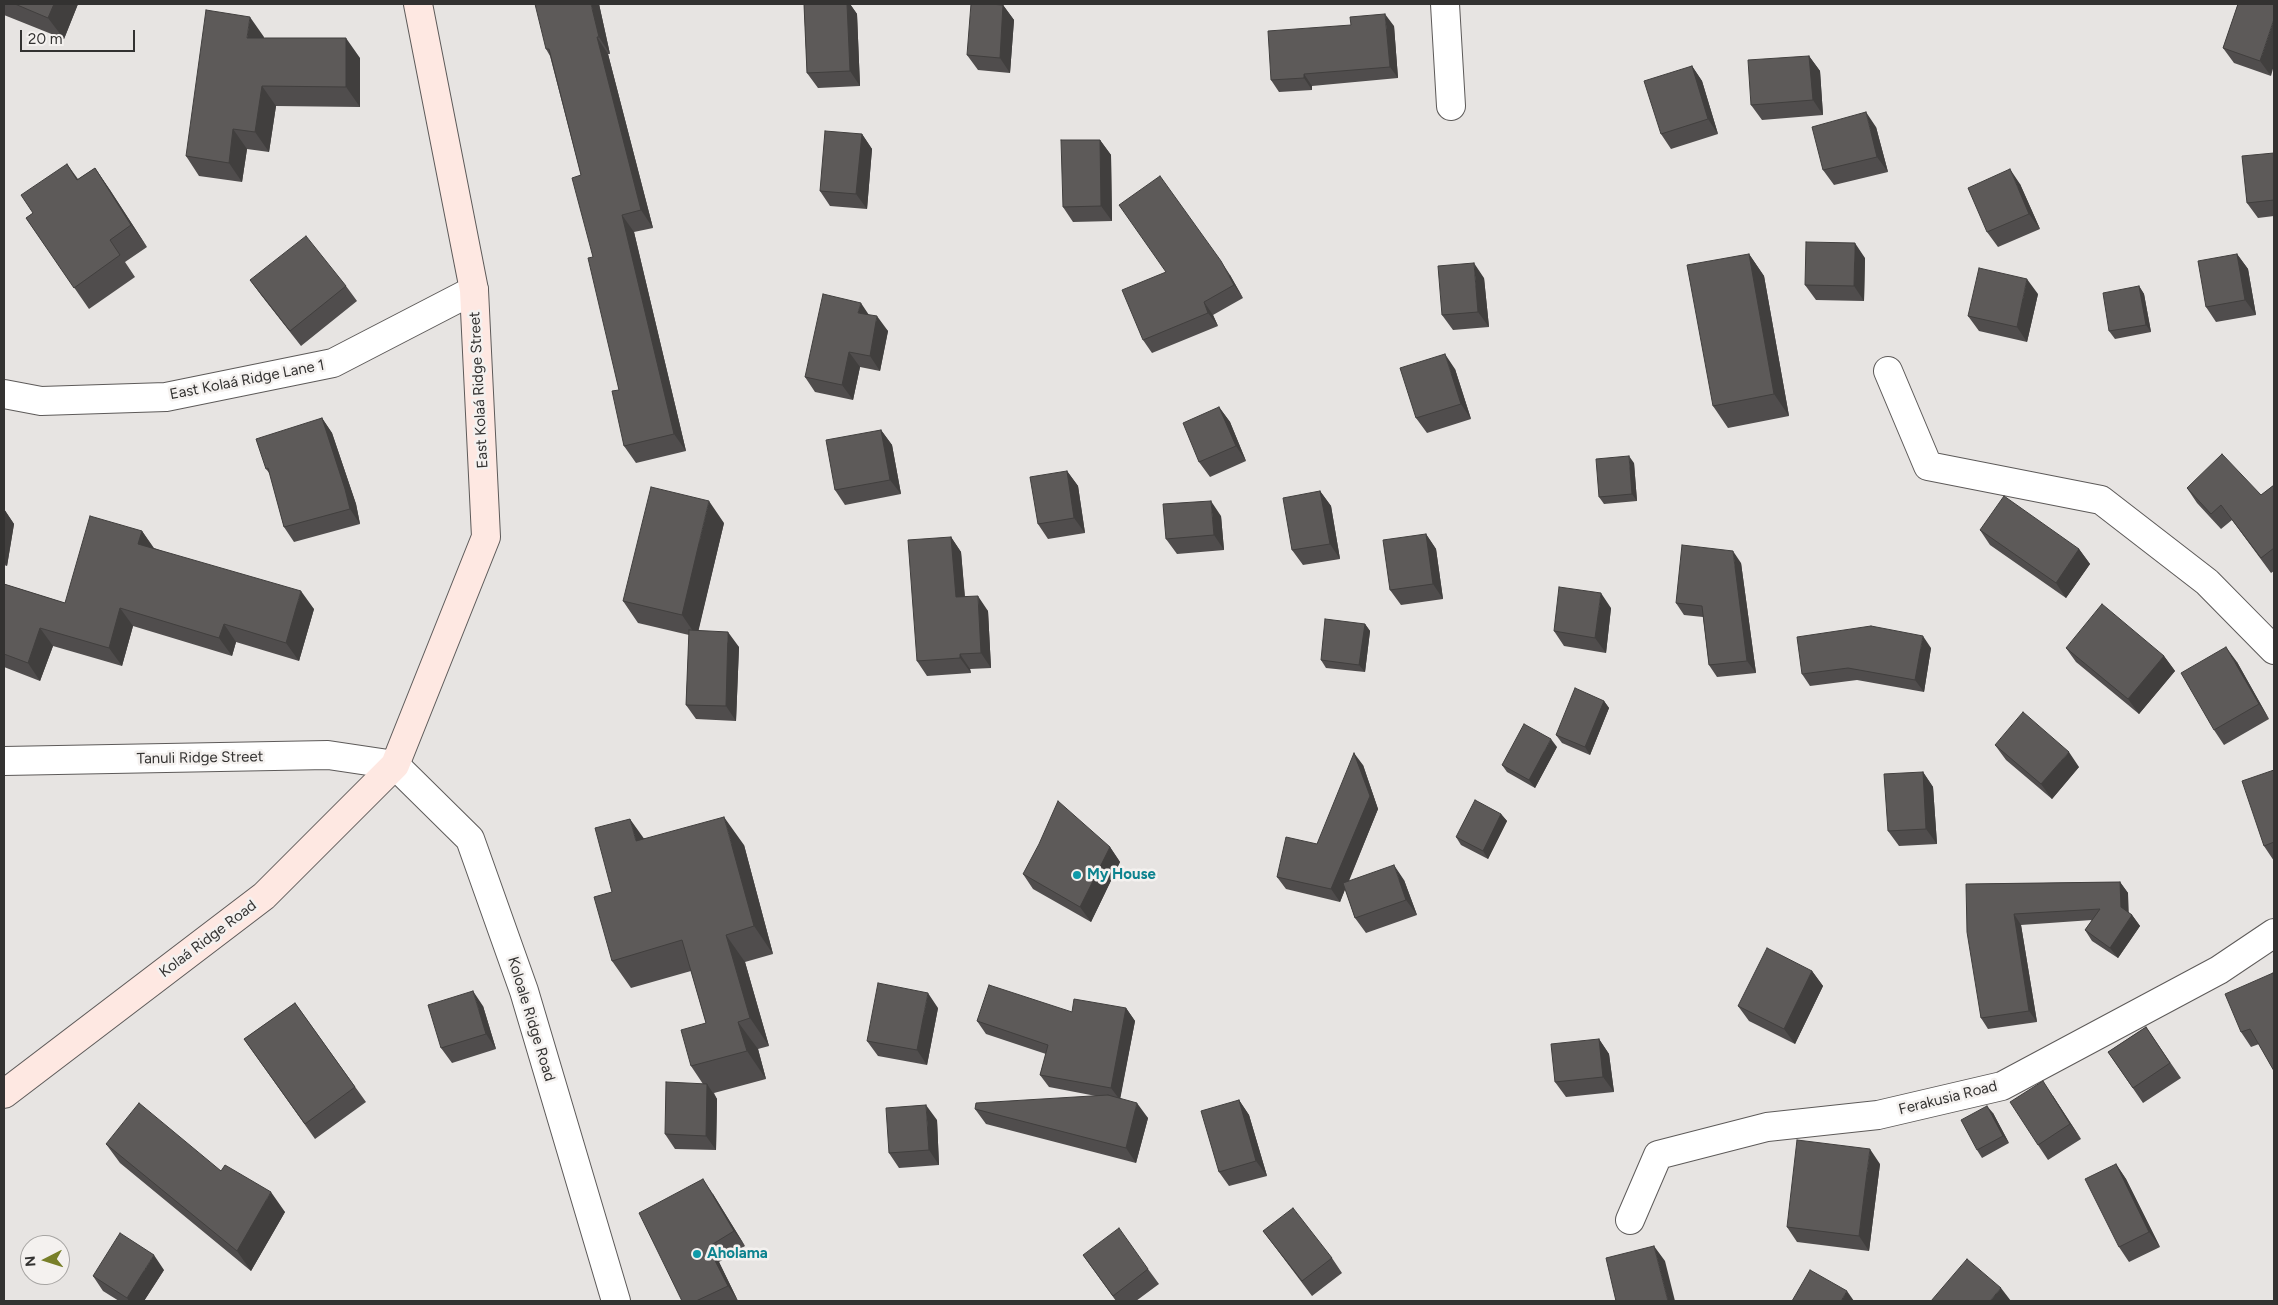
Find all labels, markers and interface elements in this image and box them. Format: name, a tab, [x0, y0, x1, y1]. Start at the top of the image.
scale bar	[22, 20, 138, 52]
text: 20 m	[28, 30, 62, 48]
street label: East Kolaá Ridge Street	[466, 311, 492, 469]
street label: East Kolaá Ridge Lane 1	[168, 356, 326, 404]
street label: Tanuli Ridge Street	[137, 748, 263, 768]
place label: My House	[1087, 866, 1156, 884]
marker: My House	[1071, 869, 1083, 881]
street label: Kolaá Ridge Road	[156, 897, 260, 981]
street label: Koloale Ridge Road	[503, 954, 559, 1084]
street label: Ferakusia Road	[1897, 1077, 1999, 1119]
north arrow	[20, 1235, 70, 1285]
place label: Aholama	[707, 1245, 768, 1263]
marker: Aholama	[691, 1248, 703, 1260]
text: N	[22, 1255, 39, 1267]

